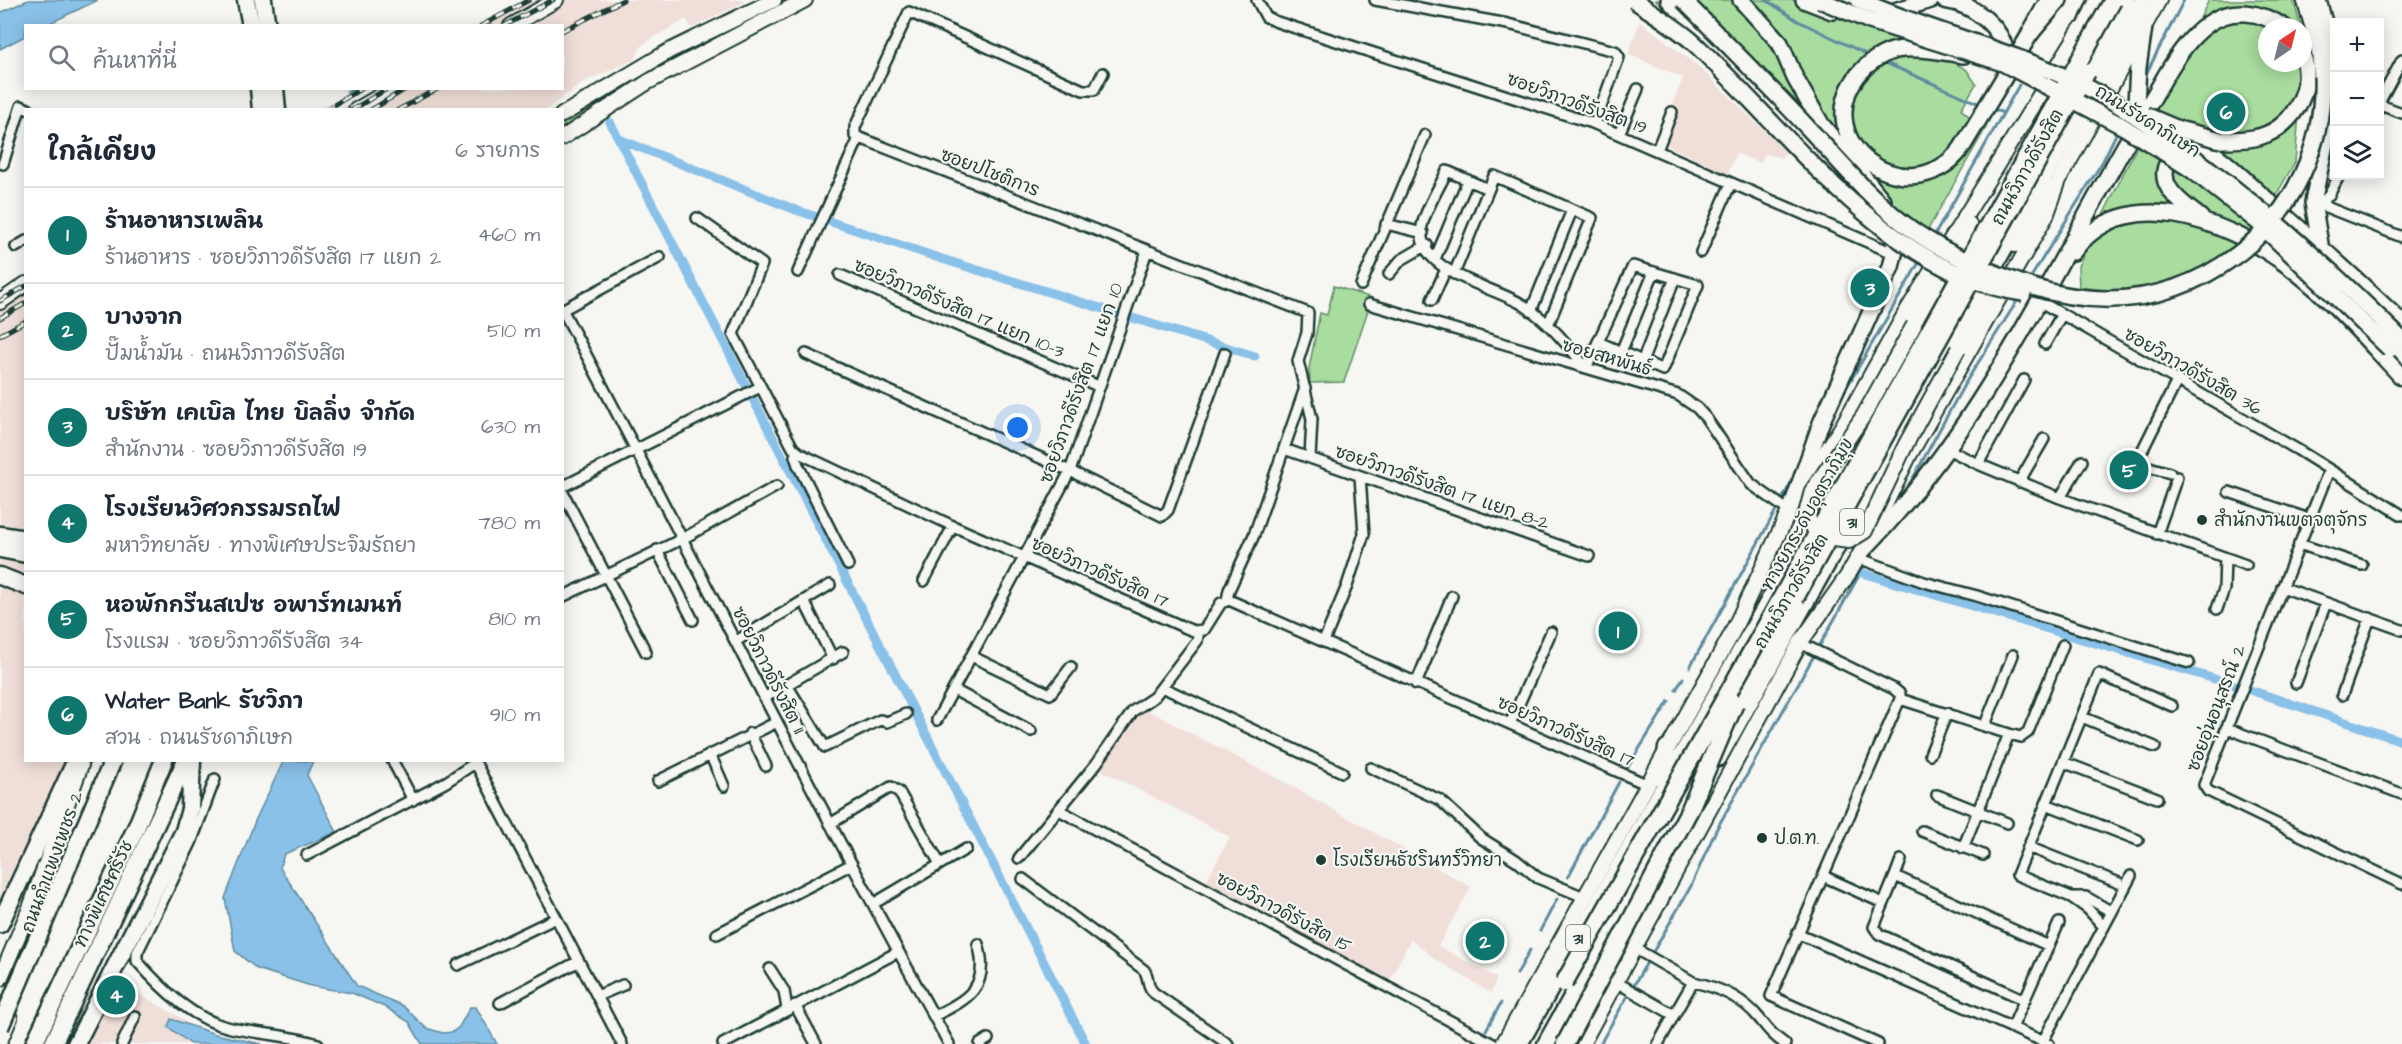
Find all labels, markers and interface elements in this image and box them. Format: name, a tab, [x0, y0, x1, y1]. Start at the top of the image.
north arrow	[2258, 18, 2312, 72]
map controls	[2330, 18, 2384, 180]
button: +	[2330, 18, 2384, 72]
search box	[24, 24, 564, 90]
icon: search	[45, 41, 78, 74]
text: ค้นหาที่นี่	[93, 46, 177, 77]
street label: ซอยวิภาวดีรังสิต 19	[1503, 66, 1651, 141]
button: −	[2330, 72, 2384, 126]
street label: ถนนรัชดาภิเษก	[2090, 79, 2205, 164]
pin: 6	[2206, 90, 2246, 134]
street label: ถนนวิภาวดีรังสิต	[1985, 105, 2070, 230]
button: layers	[2330, 126, 2384, 180]
text: ใกล้เคียง	[48, 134, 156, 170]
text: 6 รายการ	[455, 137, 540, 165]
street label: ซอยปโชติการ	[937, 141, 1043, 203]
text: ร้านอาหารเพลิน	[105, 206, 263, 237]
text: 1	[66, 221, 69, 249]
text: 460 m	[478, 221, 540, 249]
text: ร้านอาหาร · ซอยวิภาวดีรังสิต 17 แยก 2	[105, 244, 441, 272]
street label: ซอยวิภาวดีรังสิต 17 แยก 10-3	[850, 253, 1068, 364]
pin: 3	[1850, 266, 1890, 310]
street label: ซอยวิภาวดีรังสิต 17 แยก 10	[1034, 279, 1129, 487]
text: บางจาก	[105, 302, 182, 333]
text: 2	[62, 317, 73, 345]
text: 510 m	[487, 317, 540, 345]
street label: ซอยวิภาวดีรังสิต 36	[2119, 322, 2266, 421]
street label: ซอยสหพันธ์	[1559, 332, 1655, 382]
text: ปั๊มน้ำมัน · ถนนวิภาวดีรังสิต	[105, 340, 345, 368]
text: บริษัท เคเบิล ไทย บิลลิ่ง จำกัด	[105, 398, 415, 429]
text: 3	[62, 413, 73, 441]
text: 630 m	[481, 413, 540, 441]
your location	[1003, 413, 1032, 442]
street label: ทางยกระดับอุตราภิมุข	[1755, 433, 1861, 596]
text: สำนักงาน · ซอยวิภาวดีรังสิต 19	[105, 436, 367, 464]
street label: ซอยวิภาวดีรังสิต 17 แยก 8-2	[1331, 439, 1553, 536]
pin: 5	[2110, 448, 2148, 492]
text: โรงเรียนวิศวกรรมรถไฟ	[105, 494, 341, 525]
place label: สำนักงานเขตจตุจักร	[2214, 508, 2368, 534]
text: 4	[61, 509, 74, 537]
text: 780 m	[479, 509, 540, 537]
road number: 31	[1840, 509, 1864, 535]
marker: สำนักงานเขตจตุจักร	[2195, 513, 2209, 527]
street label: ถนนวิภาวดีรังสิต	[1748, 529, 1835, 653]
street label: ซอยวิภาวดีรังสิต 17	[1027, 531, 1173, 614]
text: มหาวิทยาลัย · ทางพิเศษประจิมรัถยา	[105, 532, 416, 560]
text: หอพักกรีนสเปซ อพาร์ทเมนท์	[105, 590, 402, 621]
street label: ซอยวิภาวดีรังสิต 11	[726, 602, 811, 738]
text: 5	[60, 605, 75, 633]
text: 810 m	[488, 605, 540, 633]
pin: 1	[1598, 608, 1638, 654]
text: โรงแรม · ซอยวิภาวดีรังสิต 34	[105, 628, 363, 656]
street label: ซอยอุ่นอนุสรณ์ 2	[2180, 640, 2253, 776]
text: Water Bank รัชวิภา	[105, 686, 303, 717]
street label: ซอยวิภาวดีรังสิต 17	[1493, 690, 1639, 773]
text: 6	[61, 701, 74, 729]
text: 910 m	[490, 701, 540, 729]
text: สวน · ถนนรัชดาภิเษก	[105, 724, 293, 752]
street label: ถนนกำแพงเพชร 2	[15, 787, 90, 936]
place label: ป.ต.ท.	[1774, 826, 1819, 851]
marker: ป.ต.ท.	[1755, 831, 1769, 845]
street label: ทางพิเศษศรีรัช	[68, 836, 139, 952]
place label: โรงเรียนธัชรินทร์วิทยา	[1333, 847, 1502, 873]
marker: โรงเรียนธัชรินทร์วิทยา	[1314, 853, 1328, 867]
street label: ซอยวิภาวดีรังสิต 15	[1212, 866, 1356, 959]
pin: 2	[1466, 918, 1504, 964]
road number: 31	[1566, 925, 1590, 951]
pin: 4	[96, 972, 136, 1018]

